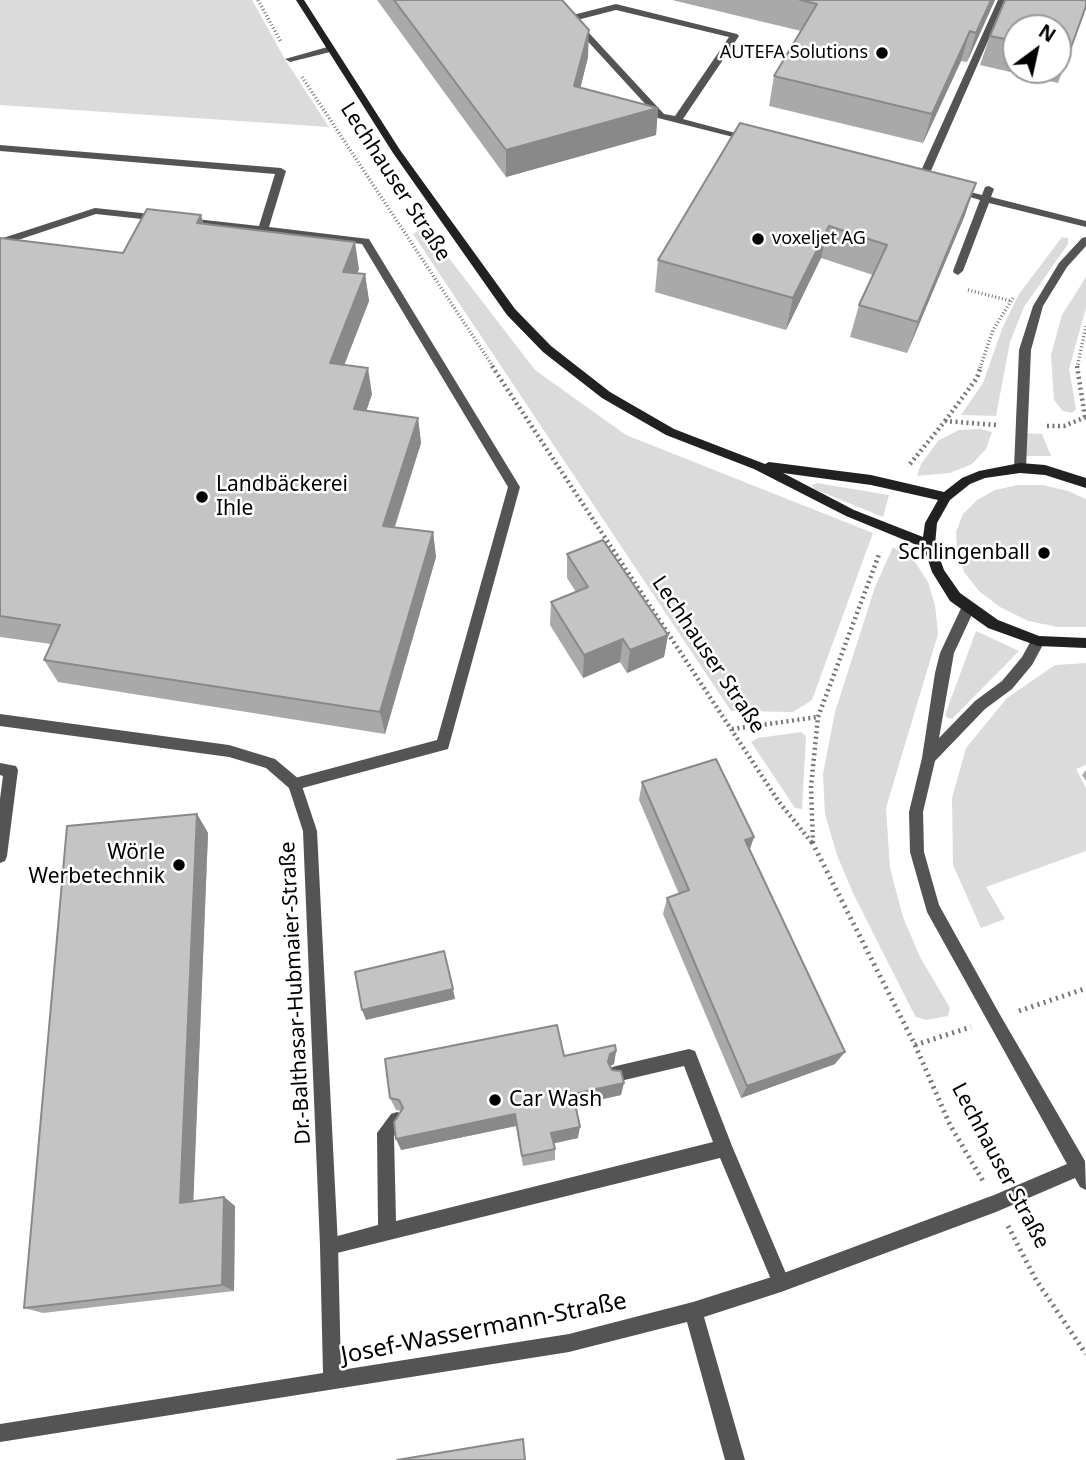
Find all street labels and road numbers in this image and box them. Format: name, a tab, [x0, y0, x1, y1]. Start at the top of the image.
street label: Lechhauser Straße	[334, 98, 456, 266]
street label: Lechhauser Straße	[646, 572, 770, 738]
street label: Dr.-Balthasar-Hubmaier-Straße	[275, 841, 317, 1145]
street label: Lechhauser Straße	[946, 1079, 1054, 1253]
street label: Josef-Wassermann-Straße	[339, 1287, 629, 1371]

